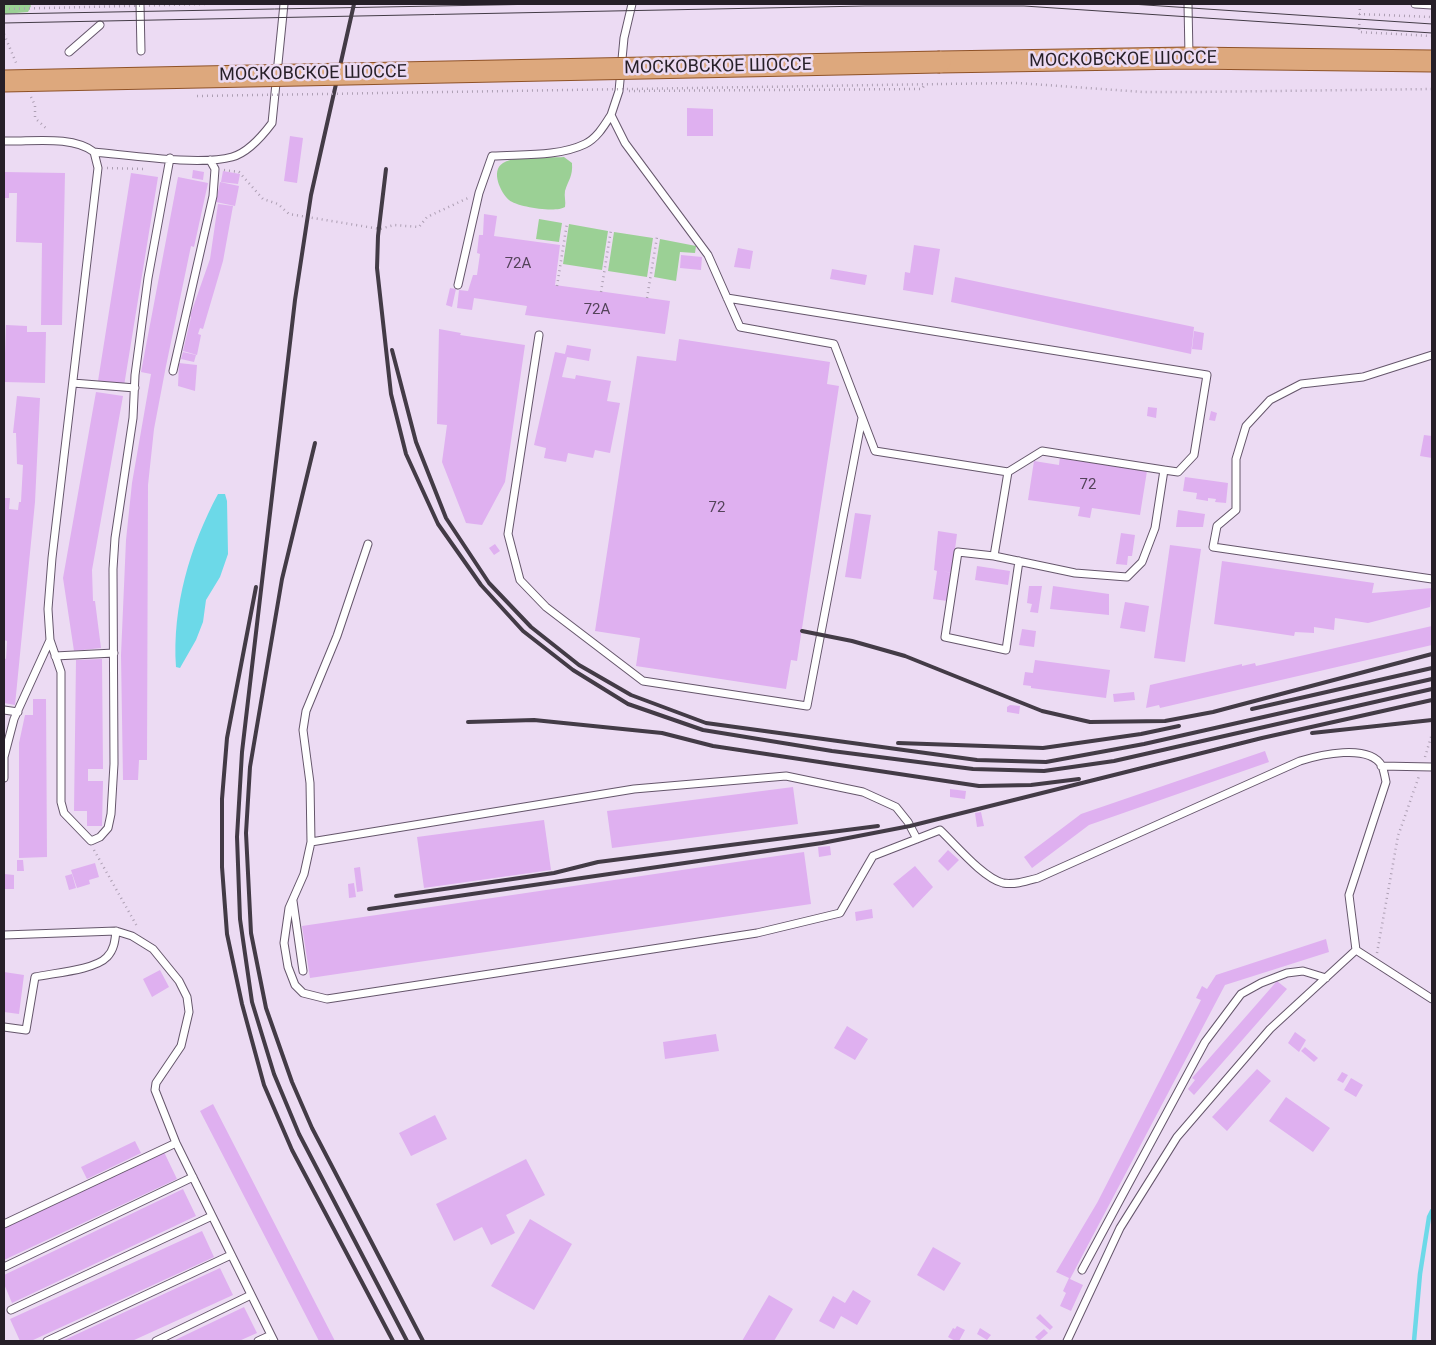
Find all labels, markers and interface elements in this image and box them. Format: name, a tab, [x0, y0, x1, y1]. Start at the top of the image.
street label: МОСКОВСКОЕ ШОССЕ	[1029, 48, 1217, 72]
street label: МОСКОВСКОЕ ШОССЕ	[624, 55, 812, 79]
street label: МОСКОВСКОЕ ШОССЕ	[219, 62, 407, 86]
house number: 72А	[505, 255, 531, 273]
house number: 72А	[584, 301, 610, 319]
house number: 72	[1080, 476, 1096, 494]
house number: 72	[709, 499, 725, 517]

